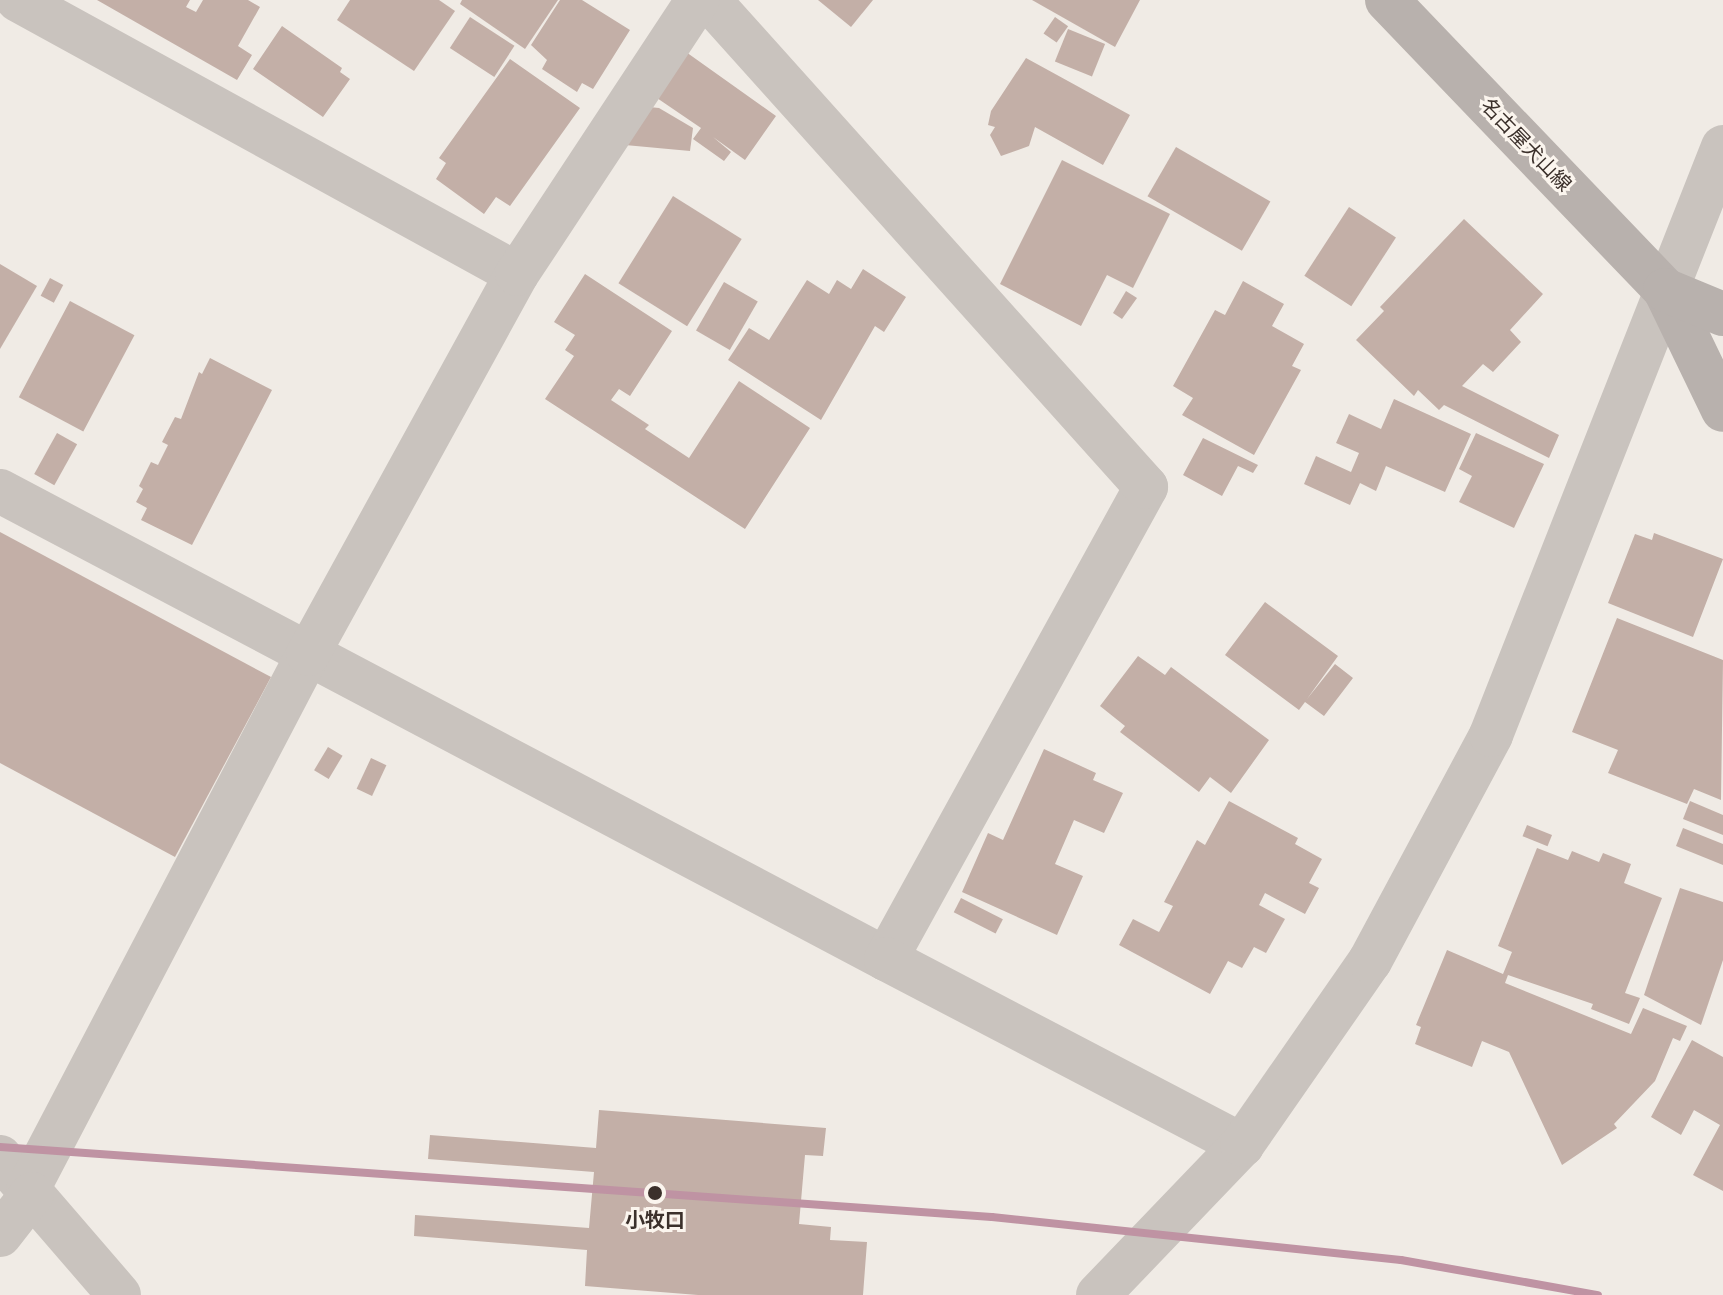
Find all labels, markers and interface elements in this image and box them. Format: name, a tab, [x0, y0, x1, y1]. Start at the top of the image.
street label: 名古屋犬山線	[1476, 94, 1576, 196]
marker: 小牧口	[644, 1182, 666, 1204]
place label: 小牧口	[625, 1208, 685, 1232]

